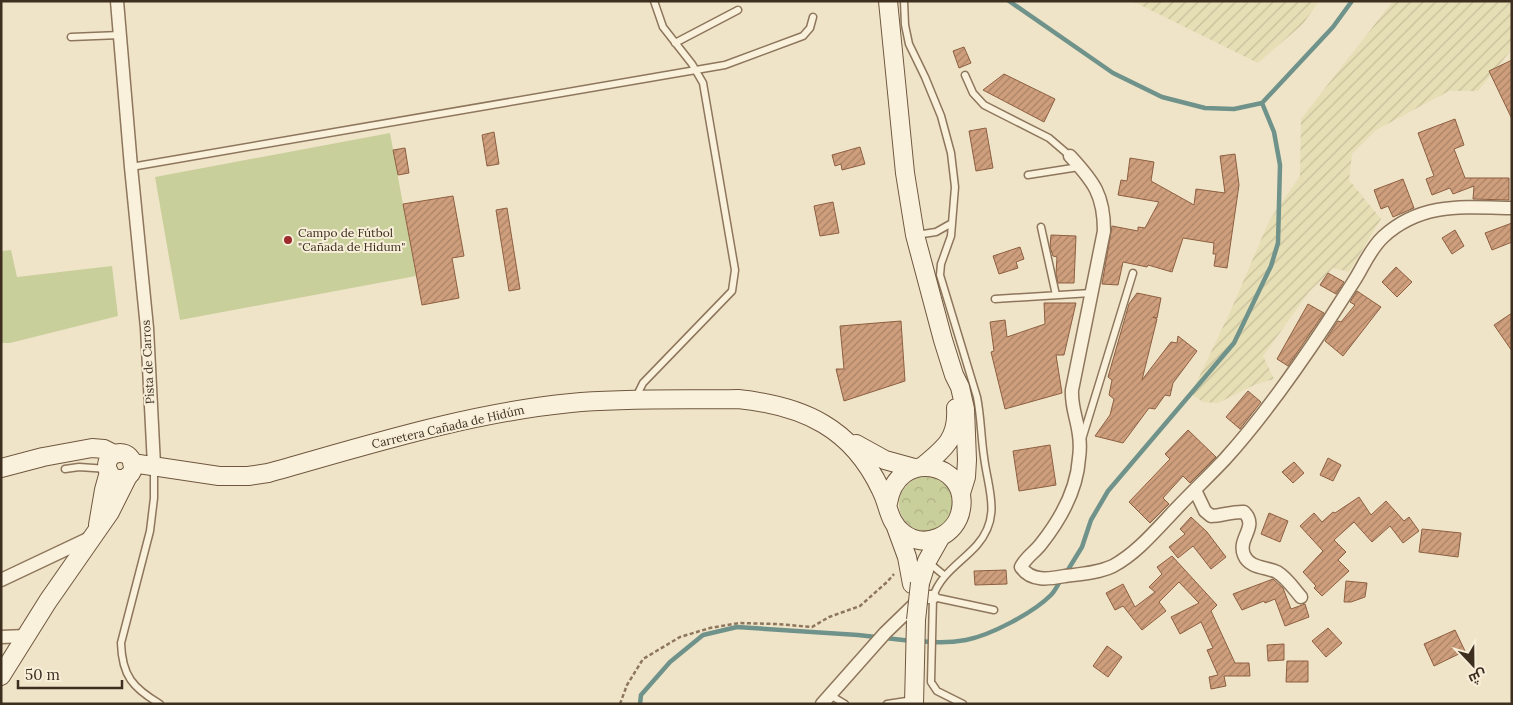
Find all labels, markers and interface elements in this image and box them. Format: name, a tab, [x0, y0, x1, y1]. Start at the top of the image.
place label: Campo de Fútbol "Cañada de Hidum"	[298, 225, 405, 254]
marker: Campo de Fútbol "Cañada de Hidum"	[282, 234, 294, 246]
street label: Pista de Carros	[138, 319, 157, 405]
street label: Carretera Cañada de Hidúm	[370, 402, 526, 451]
north arrow	[1448, 640, 1498, 690]
scale bar	[18, 658, 121, 690]
text: 50 m	[25, 665, 60, 684]
text: ش	[1466, 665, 1490, 689]

